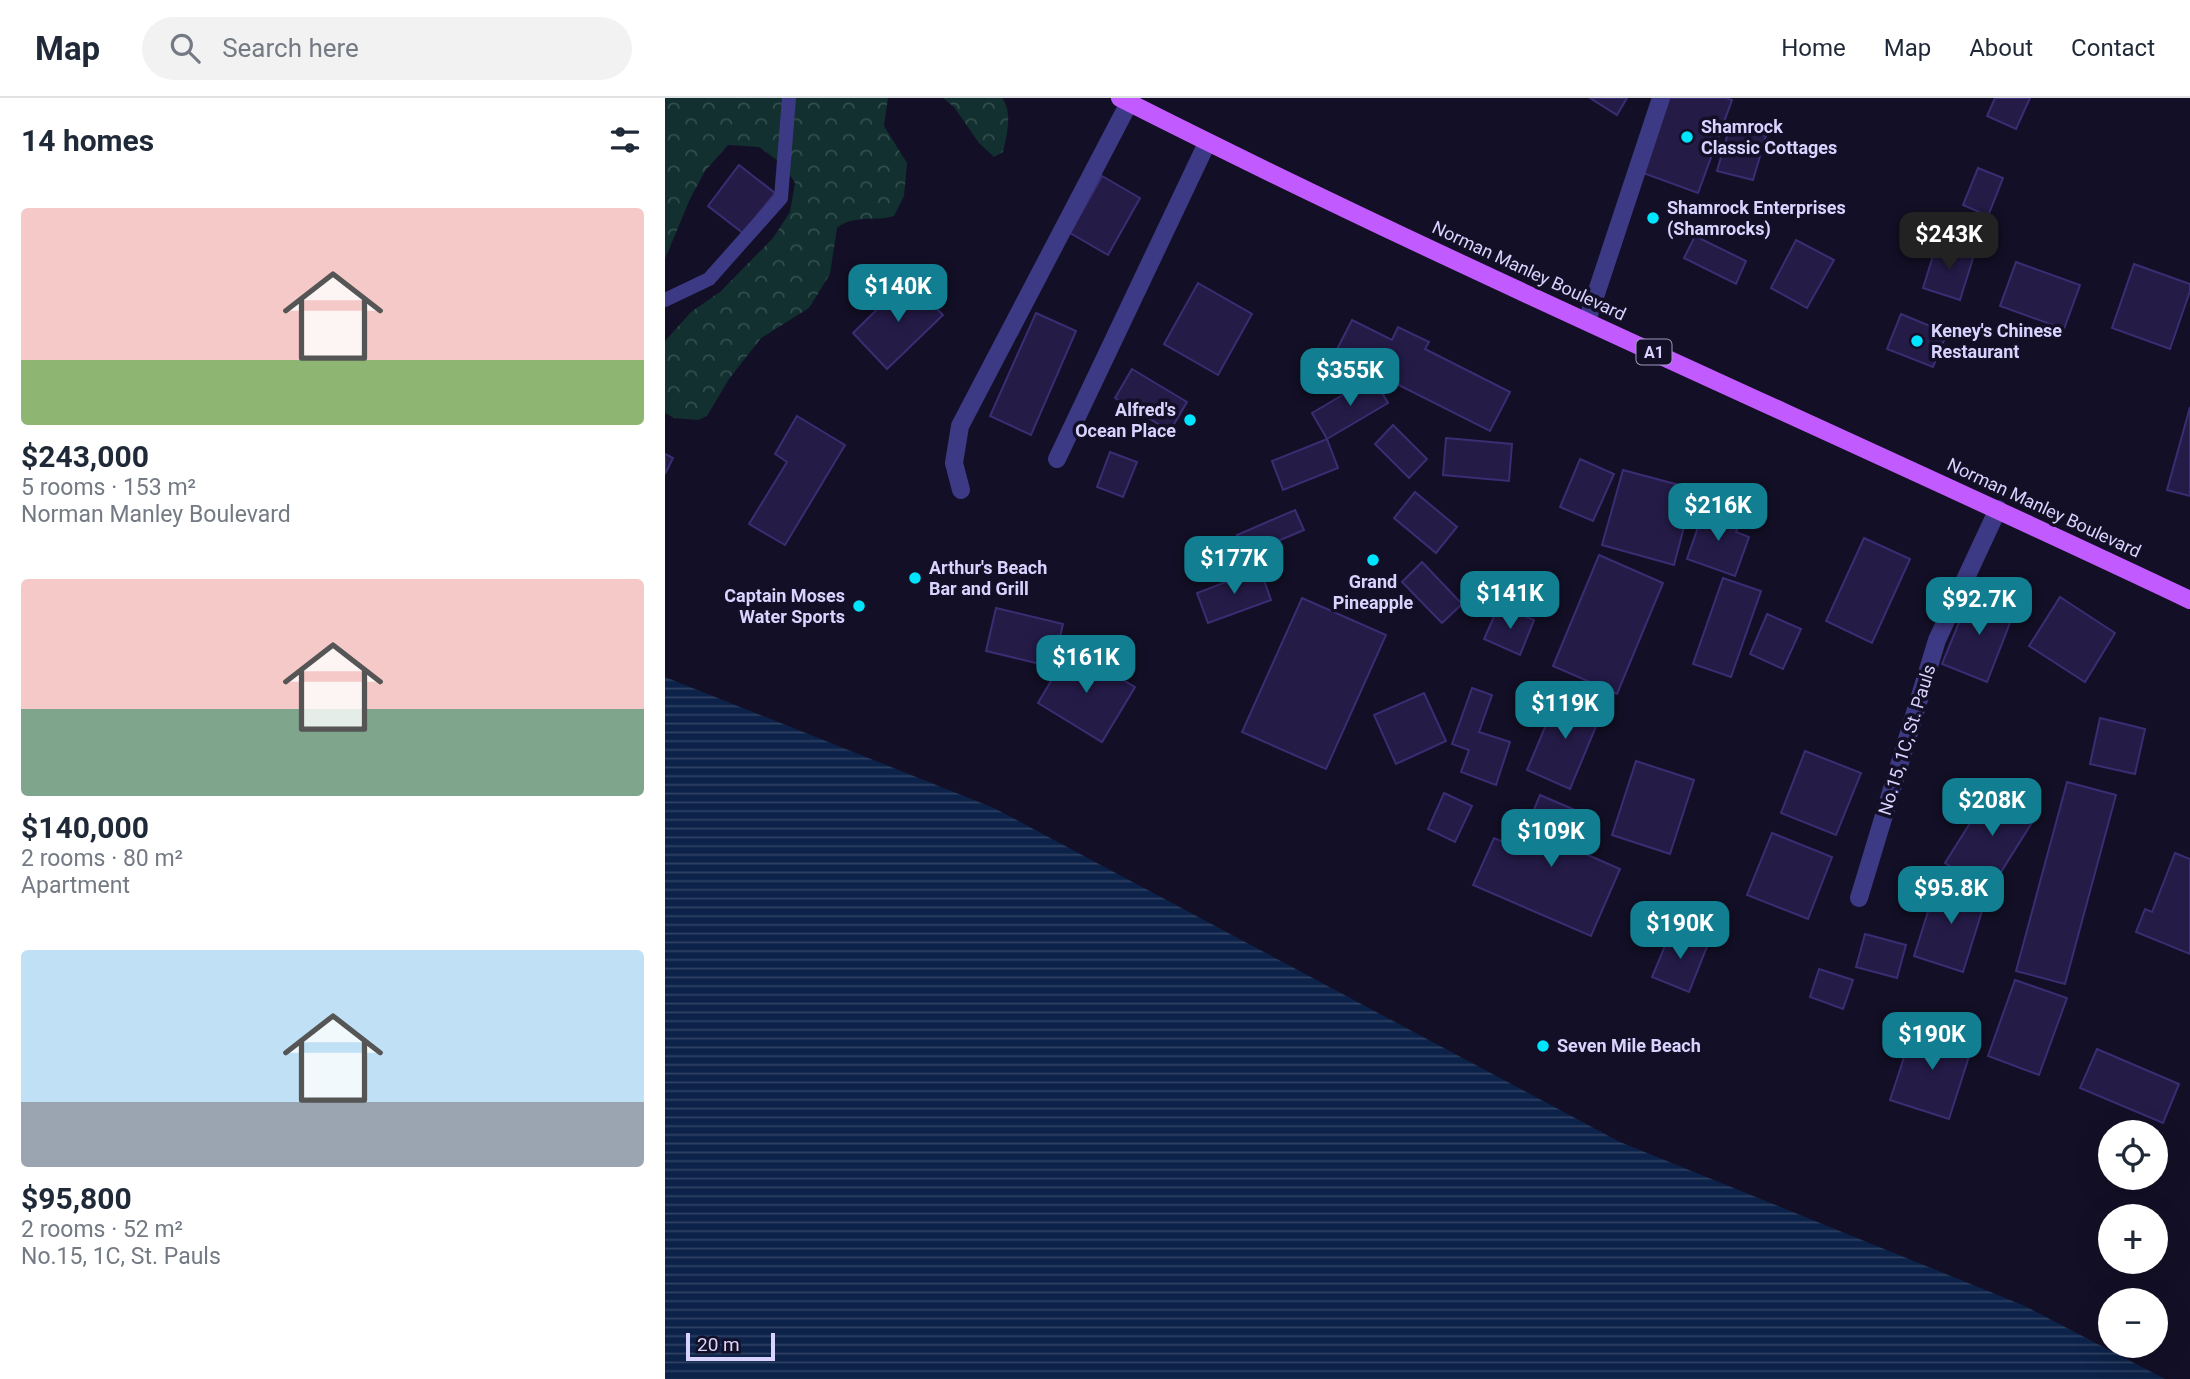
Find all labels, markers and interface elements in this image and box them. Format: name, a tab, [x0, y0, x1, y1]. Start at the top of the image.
search box	[142, 17, 632, 80]
text: Map	[35, 29, 100, 68]
icon: search	[166, 29, 204, 67]
text: Search here	[222, 33, 359, 63]
text: Home	[1781, 34, 1846, 62]
text: Map	[1884, 34, 1931, 62]
text: About	[1969, 34, 2033, 62]
text: Contact	[2071, 34, 2155, 62]
place label: Shamrock Classic Cottages	[1701, 116, 1837, 158]
icon: filters	[606, 121, 644, 159]
text: 14 homes	[21, 123, 154, 158]
marker: Shamrock Classic Cottages	[1679, 129, 1695, 145]
place label: Shamrock Enterprises (Shamrocks)	[1667, 197, 1846, 240]
marker: Shamrock Enterprises (Shamrocks)	[1645, 210, 1661, 226]
pin: $243K	[1900, 212, 1998, 272]
street label: Norman Manley Boulevard	[1429, 216, 1629, 325]
text: $243K	[1915, 221, 1983, 248]
icon: home	[270, 253, 396, 379]
pin: $140K	[849, 264, 947, 324]
text: $140K	[864, 273, 932, 300]
place label: Keney's Chinese Restaurant	[1931, 320, 2062, 362]
marker: Keney's Chinese Restaurant	[1909, 333, 1925, 349]
road number: A1	[1637, 340, 1671, 364]
pin: $355K	[1301, 348, 1399, 408]
text: $355K	[1316, 357, 1384, 384]
place label: Alfred's Ocean Place	[1075, 399, 1176, 441]
marker: Alfred's Ocean Place	[1182, 412, 1198, 428]
text: $243,000	[21, 439, 149, 474]
street label: Norman Manley Boulevard	[1944, 453, 2144, 562]
text: 5 rooms · 153 m²	[21, 474, 196, 501]
pin: $216K	[1669, 484, 1767, 543]
text: $216K	[1684, 492, 1752, 519]
text: Norman Manley Boulevard	[21, 501, 291, 528]
pin: $177K	[1185, 536, 1283, 596]
text: $177K	[1200, 545, 1268, 572]
marker: Grand Pineapple	[1365, 552, 1381, 568]
place label: Arthur's Beach Bar and Grill	[929, 557, 1047, 599]
marker: Arthur's Beach Bar and Grill	[907, 570, 923, 586]
place label: Grand Pineapple	[1333, 571, 1414, 613]
pin: $141K	[1461, 572, 1559, 631]
pin: $92.7K	[1922, 578, 2036, 637]
text: $141K	[1476, 580, 1544, 607]
place label: Captain Moses Water Sports	[724, 585, 845, 627]
text: $92.7K	[1942, 586, 2016, 613]
marker: Captain Moses Water Sports	[851, 598, 867, 614]
icon: home	[270, 624, 396, 750]
pin: $161K	[1037, 636, 1135, 695]
text: $161K	[1052, 644, 1120, 671]
street label: No.15, 1C, St. Pauls	[1874, 662, 1939, 818]
pin: $119K	[1516, 682, 1614, 741]
text: $119K	[1531, 690, 1599, 717]
pin: $208K	[1943, 778, 2041, 838]
text: $208K	[1958, 787, 2026, 814]
text: $140,000	[21, 810, 149, 845]
pin: $109K	[1502, 810, 1600, 869]
text: $109K	[1517, 818, 1585, 845]
text: 2 rooms · 80 m²	[21, 845, 183, 872]
pin: $95.8K	[1894, 866, 2008, 926]
text: Apartment	[21, 872, 130, 899]
text: $95.8K	[1914, 875, 1988, 902]
pin: $190K	[1631, 902, 1729, 961]
text: $190K	[1646, 910, 1714, 937]
icon: home	[270, 995, 396, 1121]
pin: $190K	[1883, 1012, 1981, 1072]
text: $190K	[1898, 1021, 1966, 1048]
place label: Seven Mile Beach	[1557, 1035, 1701, 1056]
marker: Seven Mile Beach	[1535, 1038, 1551, 1054]
map controls	[2098, 1120, 2168, 1358]
button: locate	[2098, 1120, 2168, 1190]
text: $95,800	[21, 1181, 132, 1216]
button: +	[2098, 1204, 2168, 1274]
text: 2 rooms · 52 m²	[21, 1216, 183, 1243]
text: No.15, 1C, St. Pauls	[21, 1243, 221, 1270]
button: −	[2098, 1288, 2168, 1358]
scale bar	[686, 1330, 775, 1362]
text: 20 m	[697, 1333, 740, 1356]

